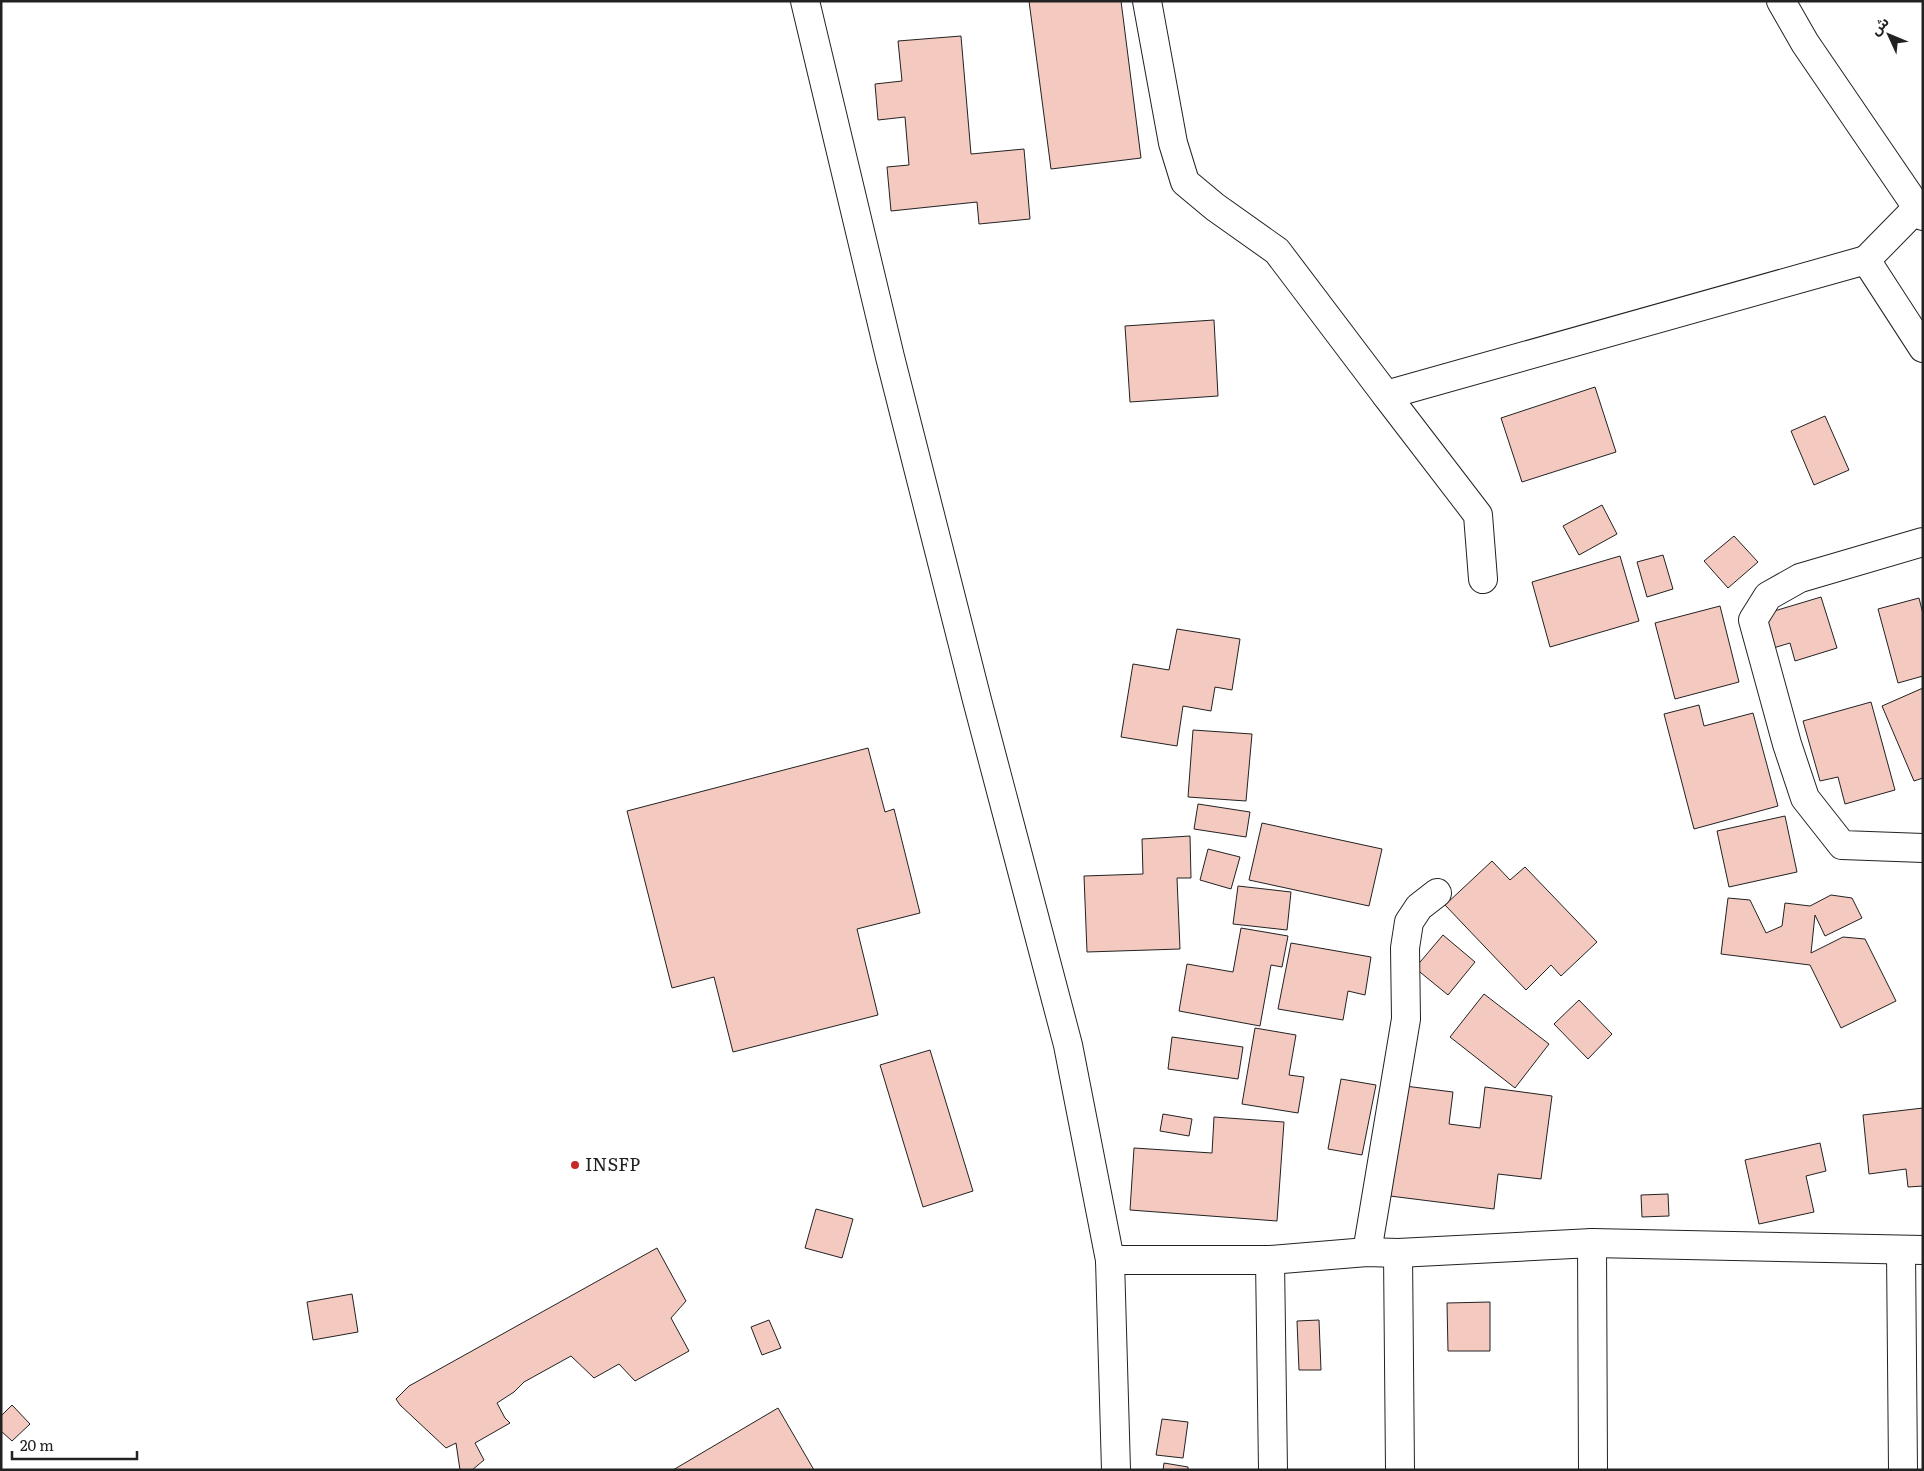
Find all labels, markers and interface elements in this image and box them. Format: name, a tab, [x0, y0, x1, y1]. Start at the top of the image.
north arrow	[1864, 10, 1914, 60]
text: ش	[1865, 11, 1893, 39]
place label: INSFP	[585, 1150, 640, 1177]
marker: INSFP	[569, 1159, 581, 1171]
scale bar	[12, 1428, 138, 1460]
text: 20 m	[20, 1433, 54, 1456]

